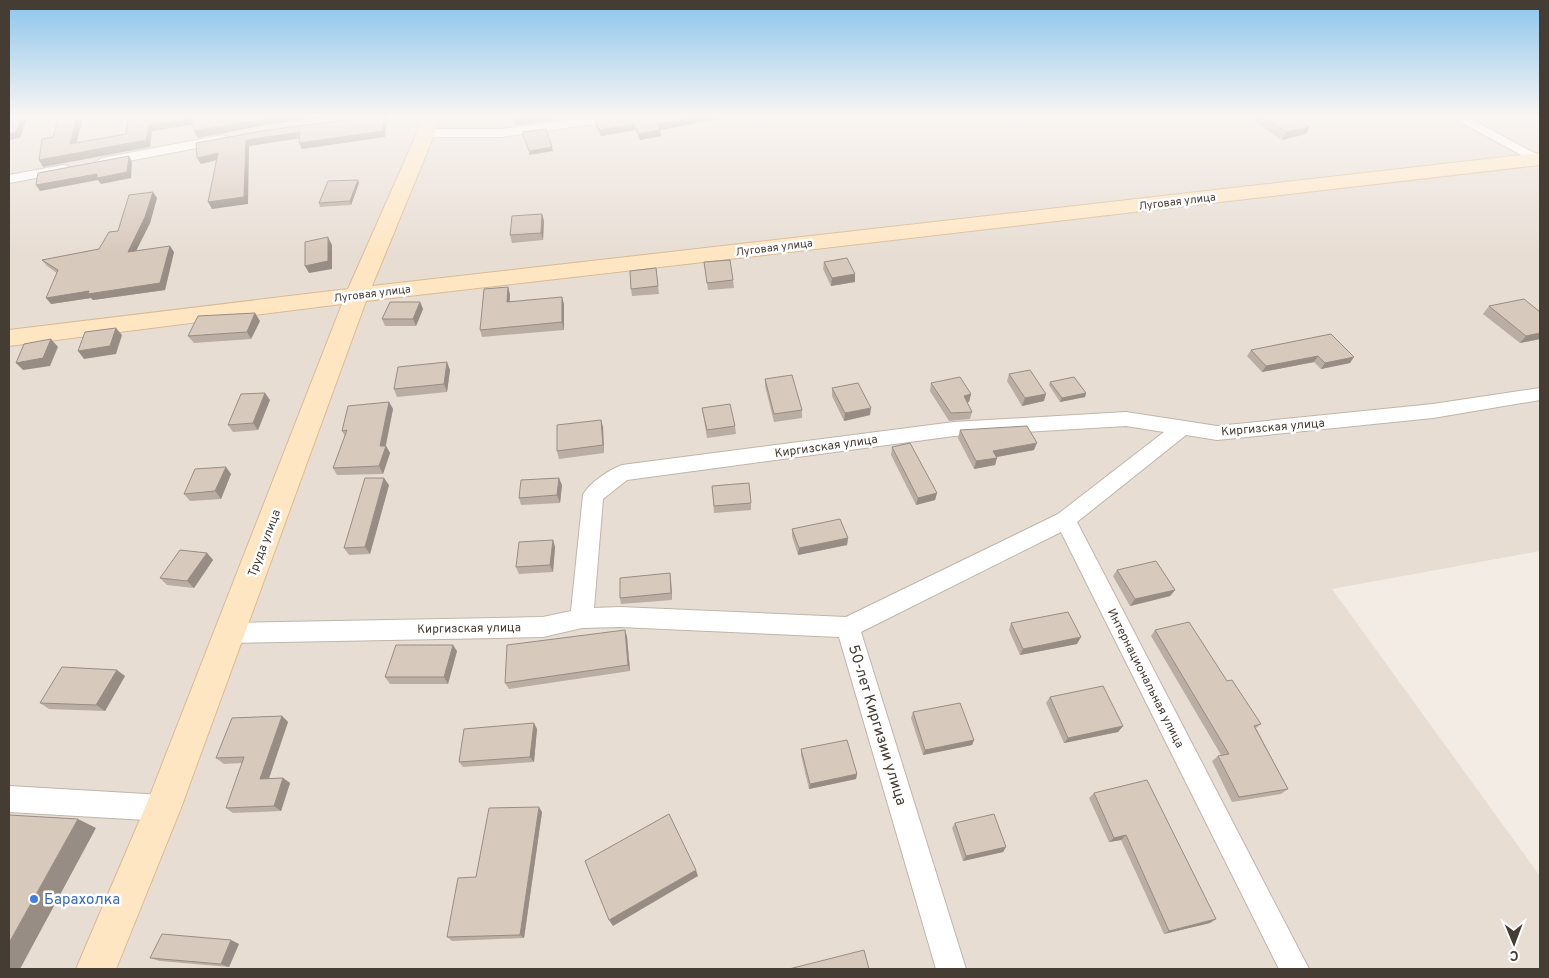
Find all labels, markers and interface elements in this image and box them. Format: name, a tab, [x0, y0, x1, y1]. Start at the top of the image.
street label: Луговая улица	[1138, 190, 1217, 214]
street label: Луговая улица	[735, 236, 814, 260]
street label: Луговая улица	[333, 282, 412, 306]
street label: Киргизская улица	[1221, 416, 1326, 440]
street label: Киргизская улица	[774, 432, 879, 462]
street label: Труда улица	[245, 508, 285, 579]
street label: Интернациональная улица	[1103, 606, 1187, 751]
street label: Киргизская улица	[417, 620, 521, 638]
street label: 50-лет Киргизии улица	[843, 643, 910, 808]
place label: Барахолка	[44, 891, 120, 910]
marker: Барахолка	[28, 893, 40, 905]
north arrow	[1489, 918, 1539, 968]
text: С	[1510, 946, 1519, 963]

